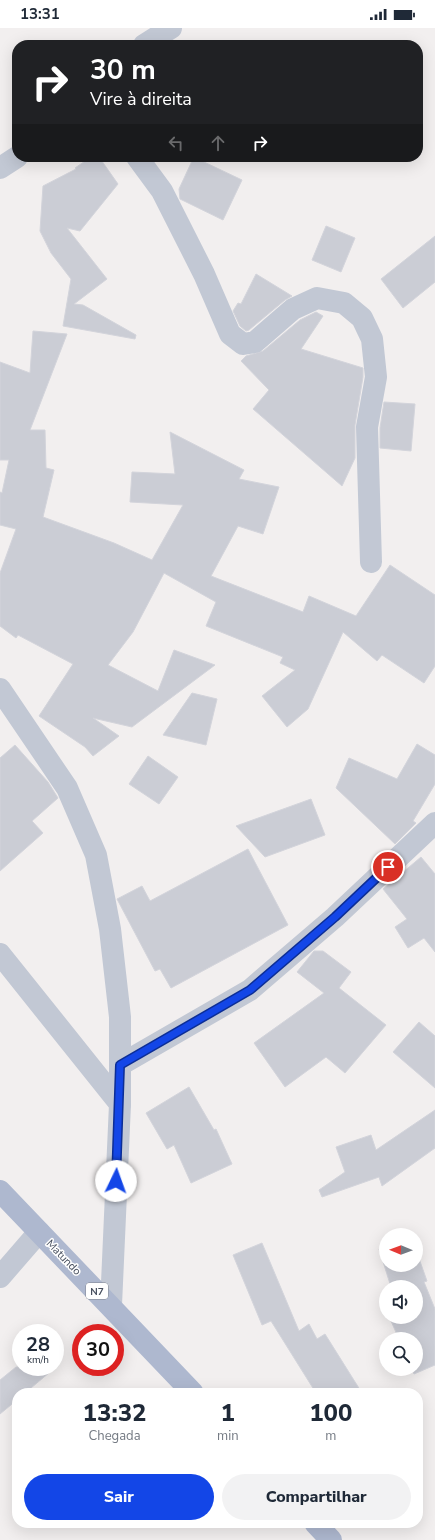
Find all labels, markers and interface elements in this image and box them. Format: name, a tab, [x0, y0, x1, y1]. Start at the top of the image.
text: 13:31	[20, 4, 60, 24]
text: 30 m	[90, 51, 156, 89]
icon: right	[24, 56, 76, 108]
text: Vire à direita	[90, 87, 192, 111]
icon: left	[165, 132, 187, 154]
icon: ahead	[207, 132, 229, 154]
icon: right	[249, 132, 271, 154]
pin	[371, 850, 405, 884]
icon: arrive	[377, 856, 399, 878]
position arrow	[95, 1160, 137, 1202]
north arrow	[379, 1228, 423, 1272]
map controls	[379, 1228, 423, 1376]
street label: Matundo	[43, 1236, 84, 1278]
button: sound	[379, 1280, 423, 1324]
road number: N7	[86, 1283, 108, 1299]
speed limit sign: 30	[72, 1324, 124, 1376]
text: 28	[26, 1331, 50, 1358]
button: search	[379, 1332, 423, 1376]
text: km/h	[27, 1353, 49, 1367]
text: 13:32	[83, 1397, 146, 1429]
text: 1	[221, 1397, 235, 1429]
text: 100	[309, 1397, 352, 1429]
text: Chegada	[89, 1427, 141, 1445]
text: min	[217, 1427, 239, 1445]
text: m	[325, 1427, 336, 1445]
button: Sair	[24, 1474, 214, 1520]
button: Compartilhar	[222, 1474, 411, 1520]

